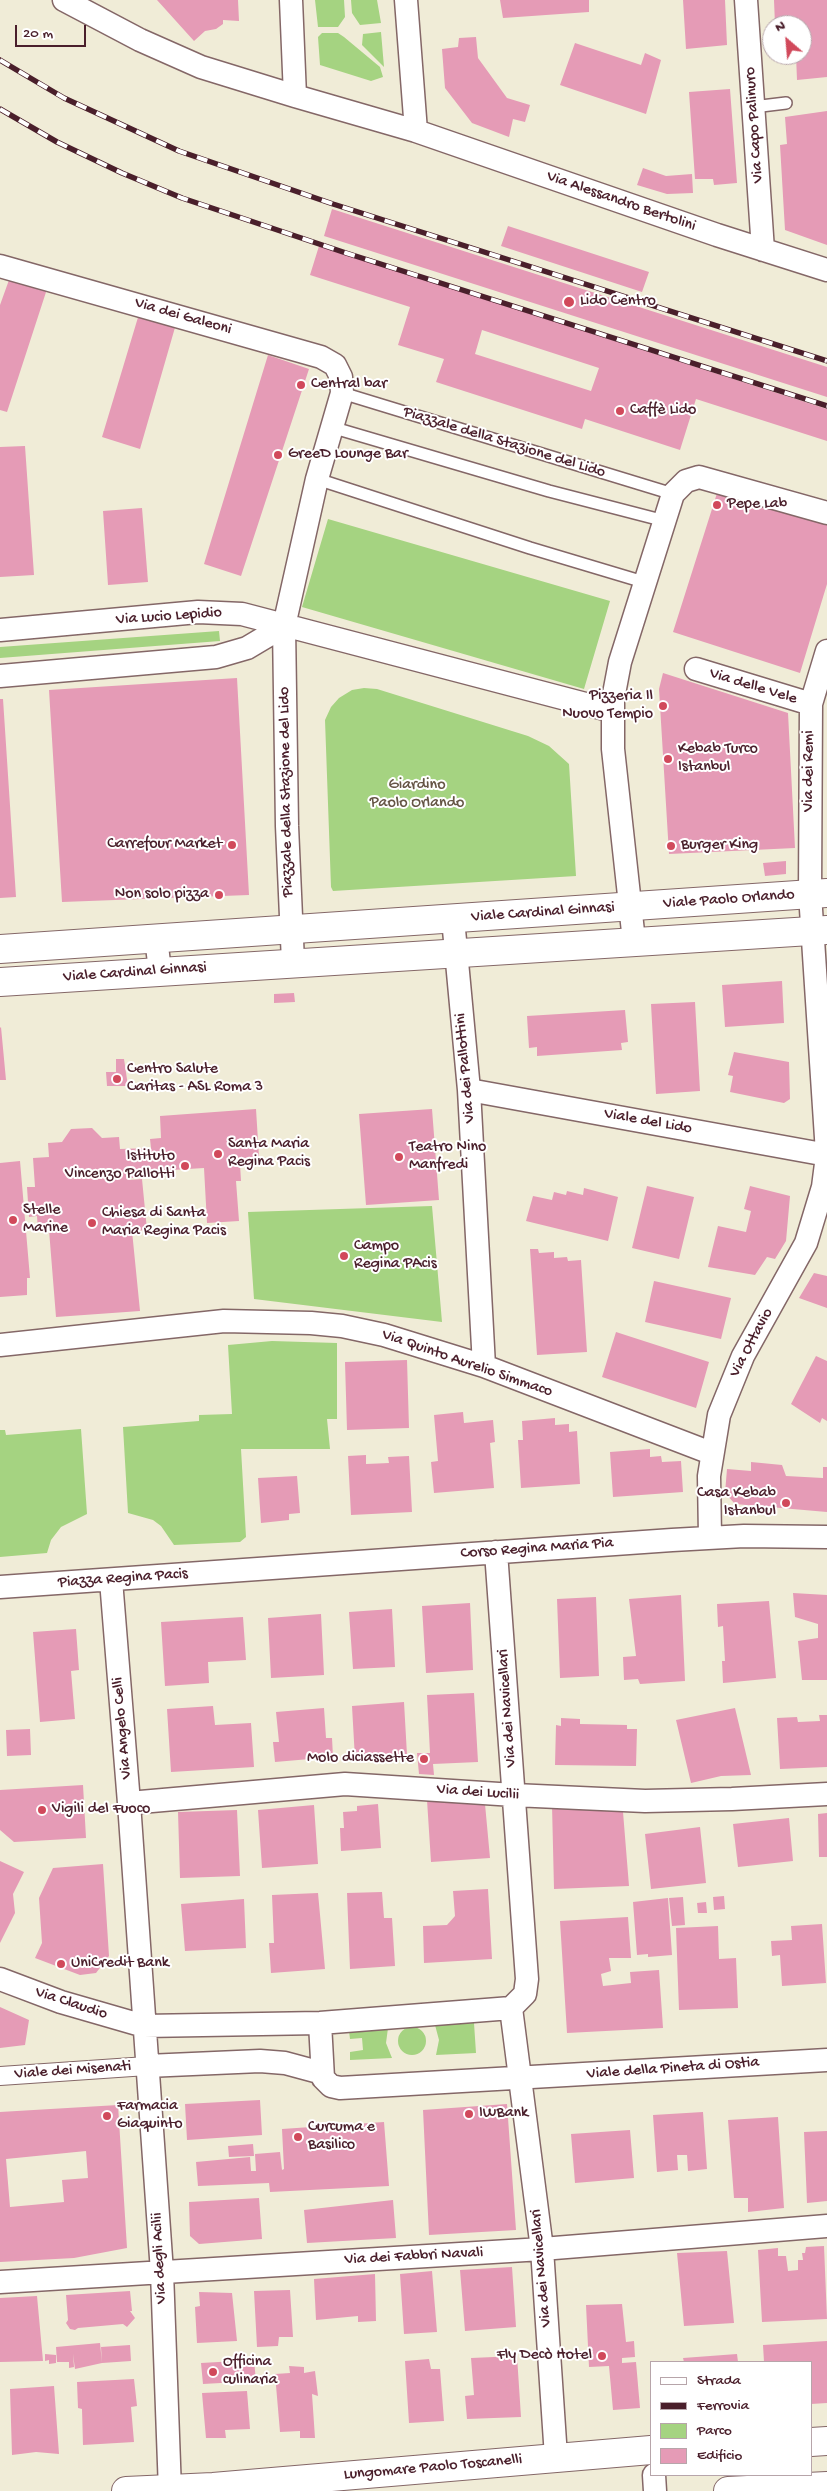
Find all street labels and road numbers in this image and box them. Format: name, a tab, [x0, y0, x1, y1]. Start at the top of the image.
street label: Via Capo Palinuro	[741, 66, 769, 184]
street label: Via Alessandro Bertolini	[544, 167, 698, 237]
street label: Via dei Galeoni	[132, 294, 234, 340]
street label: Piazzale della Stazione del Lido	[401, 403, 607, 483]
street label: Via Lucio Lepidio	[115, 604, 223, 630]
street label: Via delle Vele	[707, 665, 799, 709]
street label: Piazzale della Stazione del Lido	[276, 687, 298, 897]
street label: Via dei Remi	[800, 730, 820, 812]
street label: Viale Paolo Orlando	[663, 886, 795, 914]
street label: Viale Cardinal Ginnasi	[471, 898, 615, 928]
street label: Viale Cardinal Ginnasi	[63, 958, 207, 988]
street label: Via dei Pallottini	[452, 1012, 480, 1124]
street label: Viale del Lido	[603, 1105, 693, 1139]
street label: Via Ottavio	[726, 1305, 778, 1381]
street label: Via Quinto Aurelio Simmaco	[379, 1326, 555, 1402]
street label: Corso Regina Maria Pia	[460, 1534, 614, 1564]
street label: Piazza Regina Pacis	[58, 1565, 188, 1593]
street label: Via dei Navicellari	[494, 1648, 522, 1768]
street label: Via Angelo Celli	[109, 1676, 137, 1780]
street label: Via dei Lucilii	[436, 1781, 520, 1805]
street label: Via Claudio	[32, 1983, 110, 2025]
street label: Viale della Pineta di Ostia	[586, 2053, 760, 2085]
street label: Viale dei Misenati	[14, 2057, 132, 2085]
street label: Via dei Navicellari	[527, 2208, 557, 2328]
street label: Via degli Acilii	[148, 2212, 172, 2304]
street label: Via dei Fabbri Navali	[344, 2244, 484, 2270]
street label: Lungomare Paolo Toscanelli	[343, 2451, 523, 2485]

